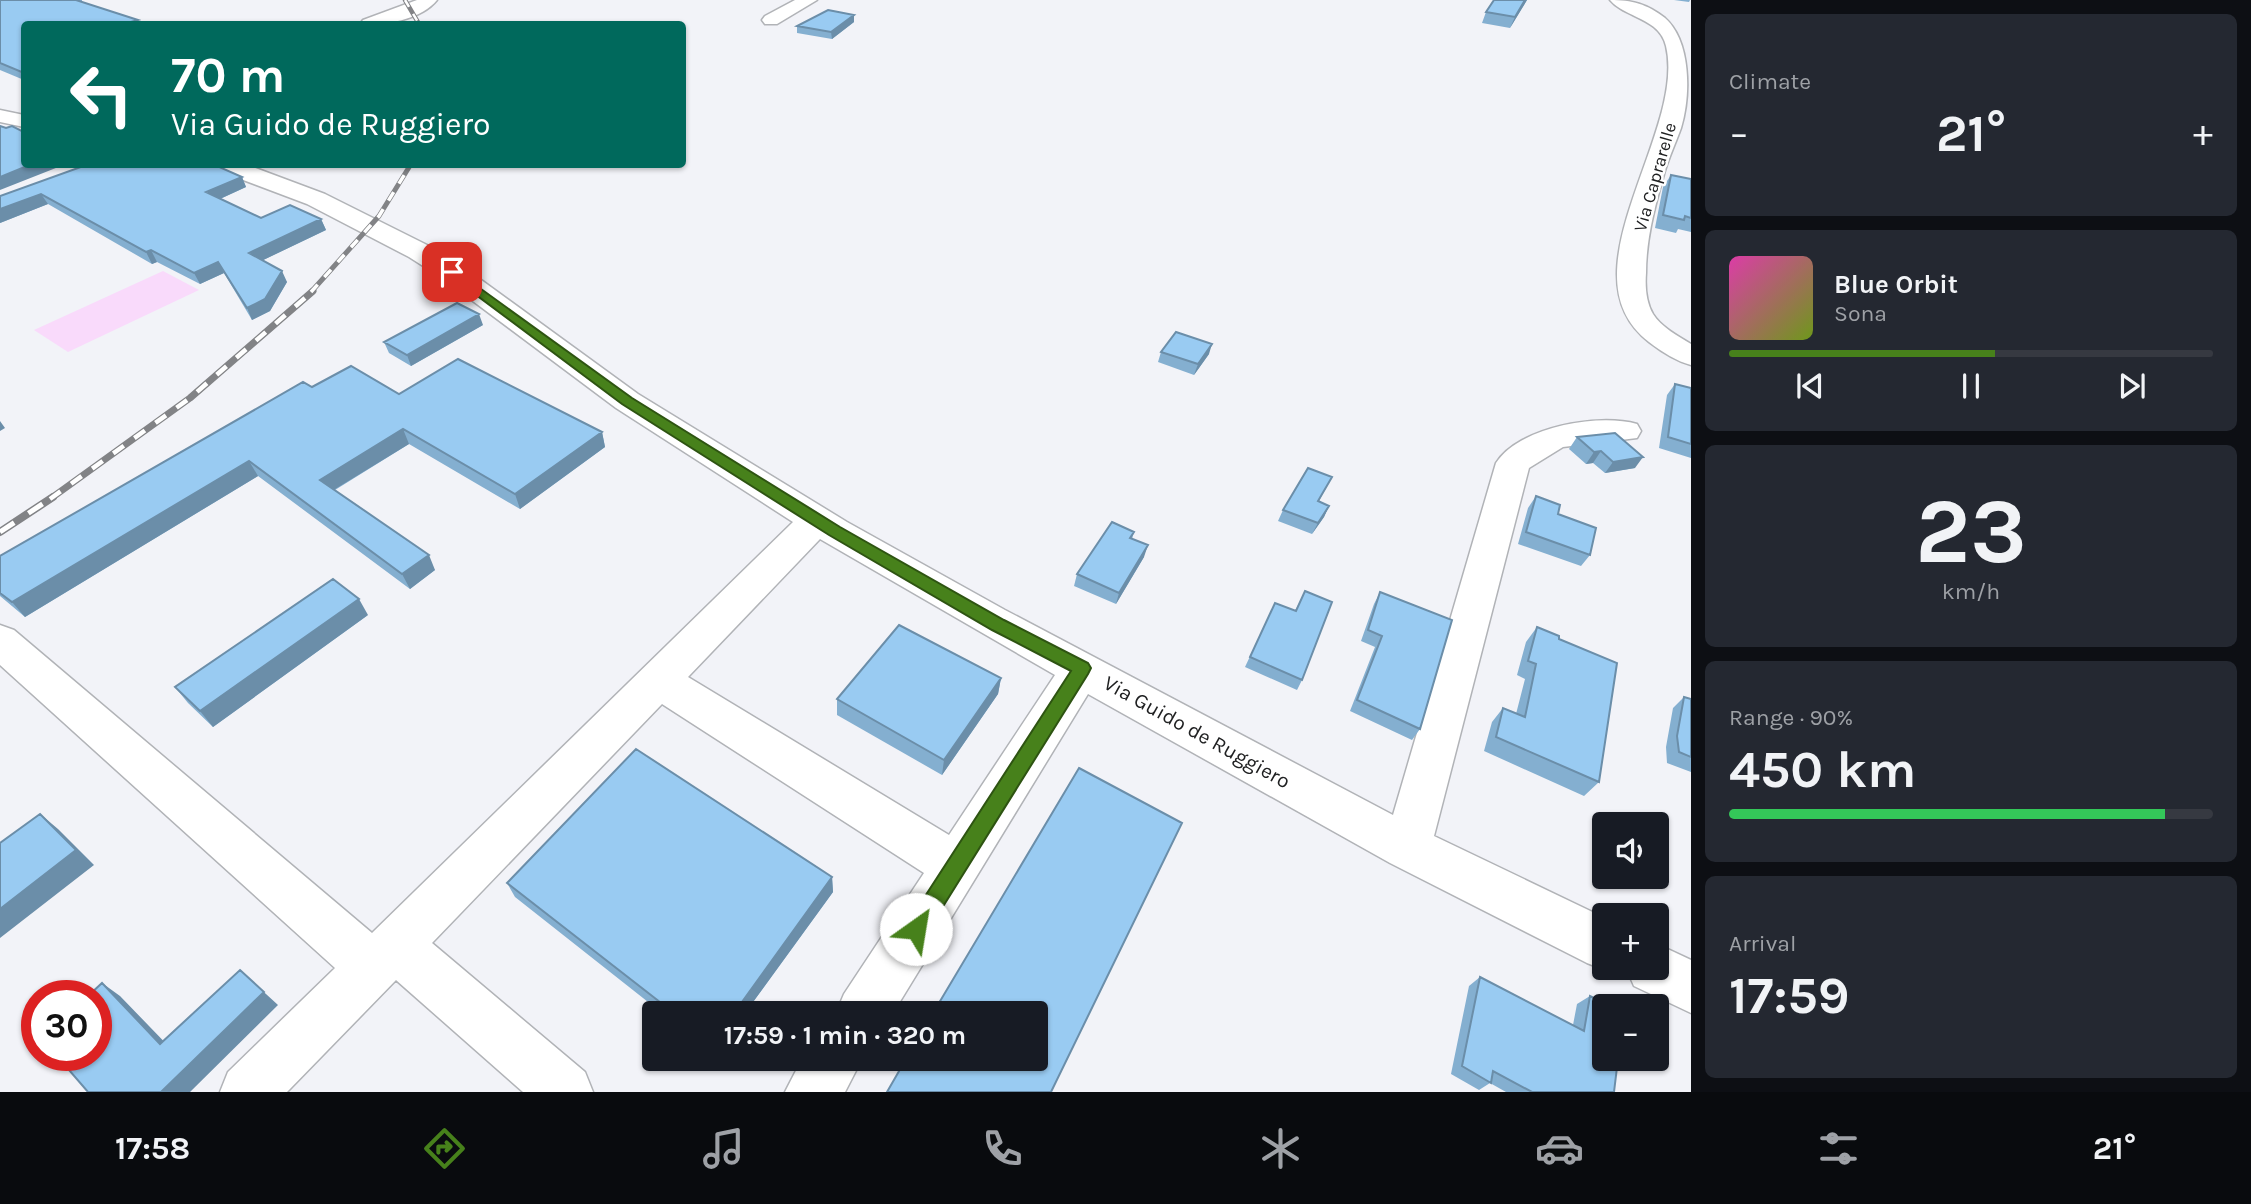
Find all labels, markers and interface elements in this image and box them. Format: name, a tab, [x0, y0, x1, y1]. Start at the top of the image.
text: 70 m	[171, 47, 285, 104]
icon: left	[56, 49, 147, 140]
text: Climate	[1729, 68, 1811, 95]
text: 21°	[1936, 103, 2006, 164]
text: Via Guido de Ruggiero	[171, 106, 490, 143]
text: −	[1729, 111, 1749, 156]
text: +	[2193, 111, 2213, 156]
street label: Via Caprarelle	[1629, 120, 1681, 234]
pin	[422, 242, 482, 302]
icon: arrive	[433, 253, 471, 291]
text: Blue Orbit	[1834, 269, 1958, 300]
text: Sona	[1834, 300, 1887, 327]
icon: previous	[1791, 367, 1829, 405]
icon: pause	[1952, 367, 1990, 405]
icon: next	[2113, 367, 2151, 405]
text: 23	[1915, 479, 2027, 585]
text: km/h	[1942, 578, 2000, 605]
street label: Via Guido de Ruggiero	[1100, 671, 1294, 793]
text: Range · 90%	[1729, 704, 1853, 731]
text: 450 km	[1729, 739, 1916, 800]
map controls	[1592, 812, 1669, 1071]
button: sound	[1592, 812, 1669, 889]
position arrow	[879, 892, 953, 966]
button: +	[1592, 903, 1669, 980]
text: Arrival	[1729, 930, 1796, 957]
text: 17:59	[1729, 965, 1849, 1026]
speed limit sign: 30	[21, 980, 112, 1071]
button: −	[1592, 994, 1669, 1071]
text: 17:59 · 1 min · 320 m	[724, 1020, 966, 1051]
icon: directions	[420, 1124, 469, 1173]
icon: music	[699, 1124, 748, 1173]
icon: phone	[978, 1124, 1027, 1173]
icon: climate	[1256, 1124, 1305, 1173]
icon: car	[1535, 1124, 1584, 1173]
icon: filters	[1814, 1124, 1863, 1173]
text: 17:58	[115, 1130, 190, 1167]
text: 21°	[2093, 1130, 2136, 1167]

